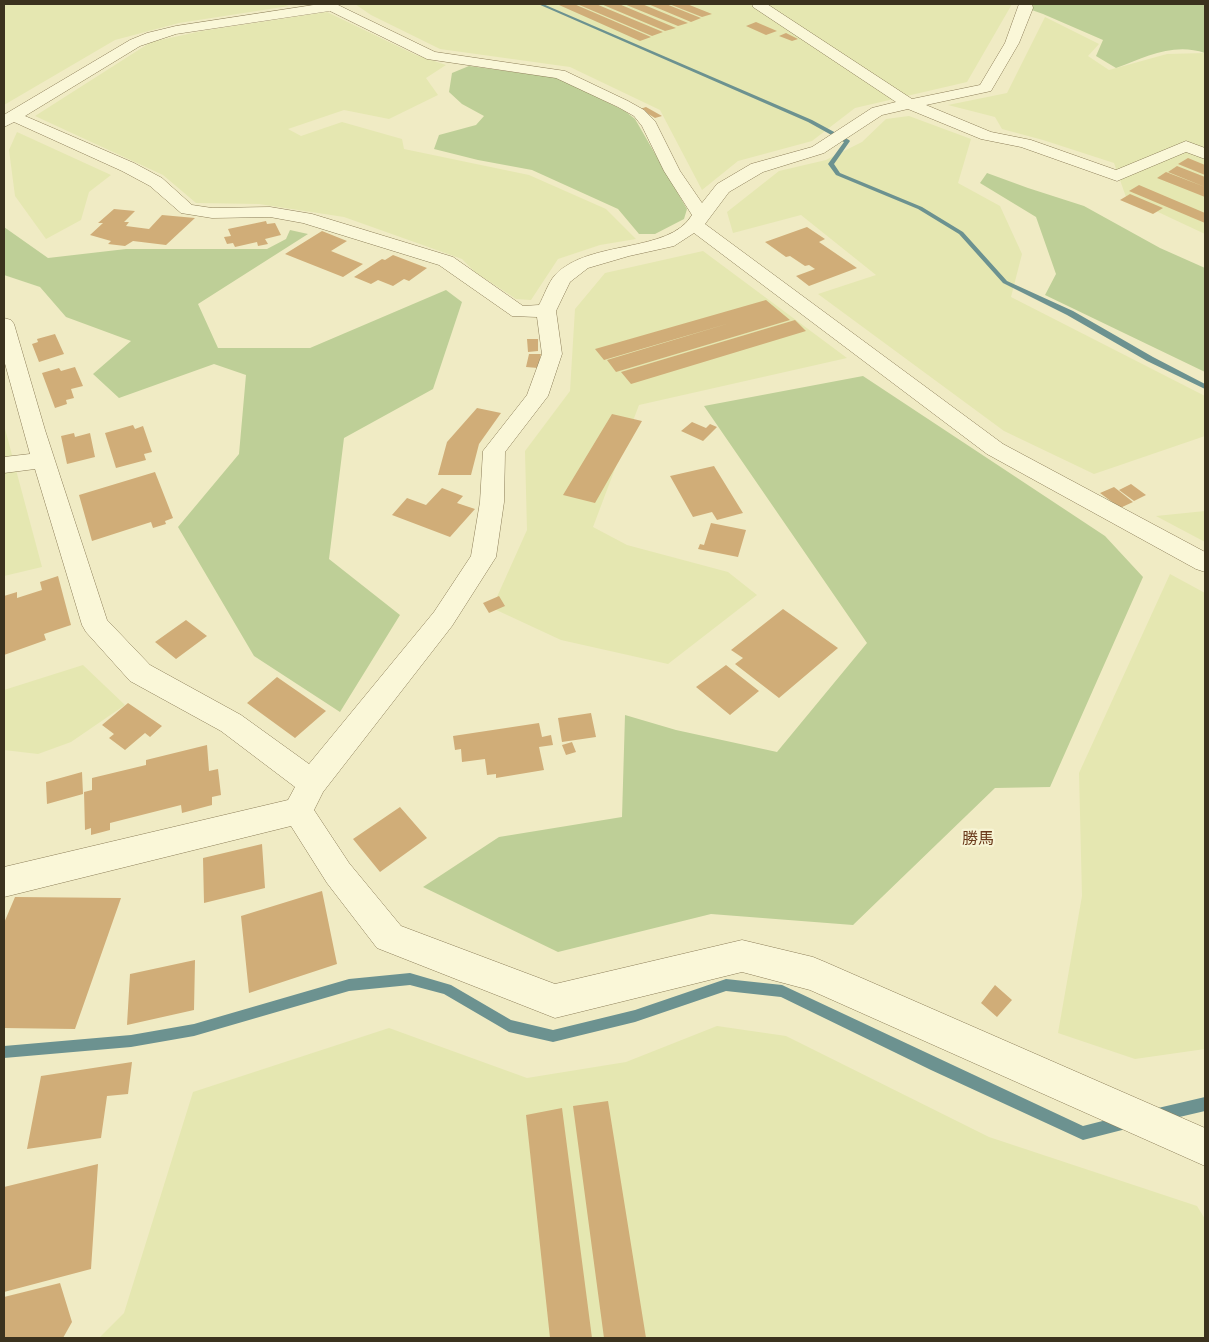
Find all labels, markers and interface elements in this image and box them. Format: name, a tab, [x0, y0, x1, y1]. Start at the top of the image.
district label: 勝馬	[962, 829, 994, 849]

